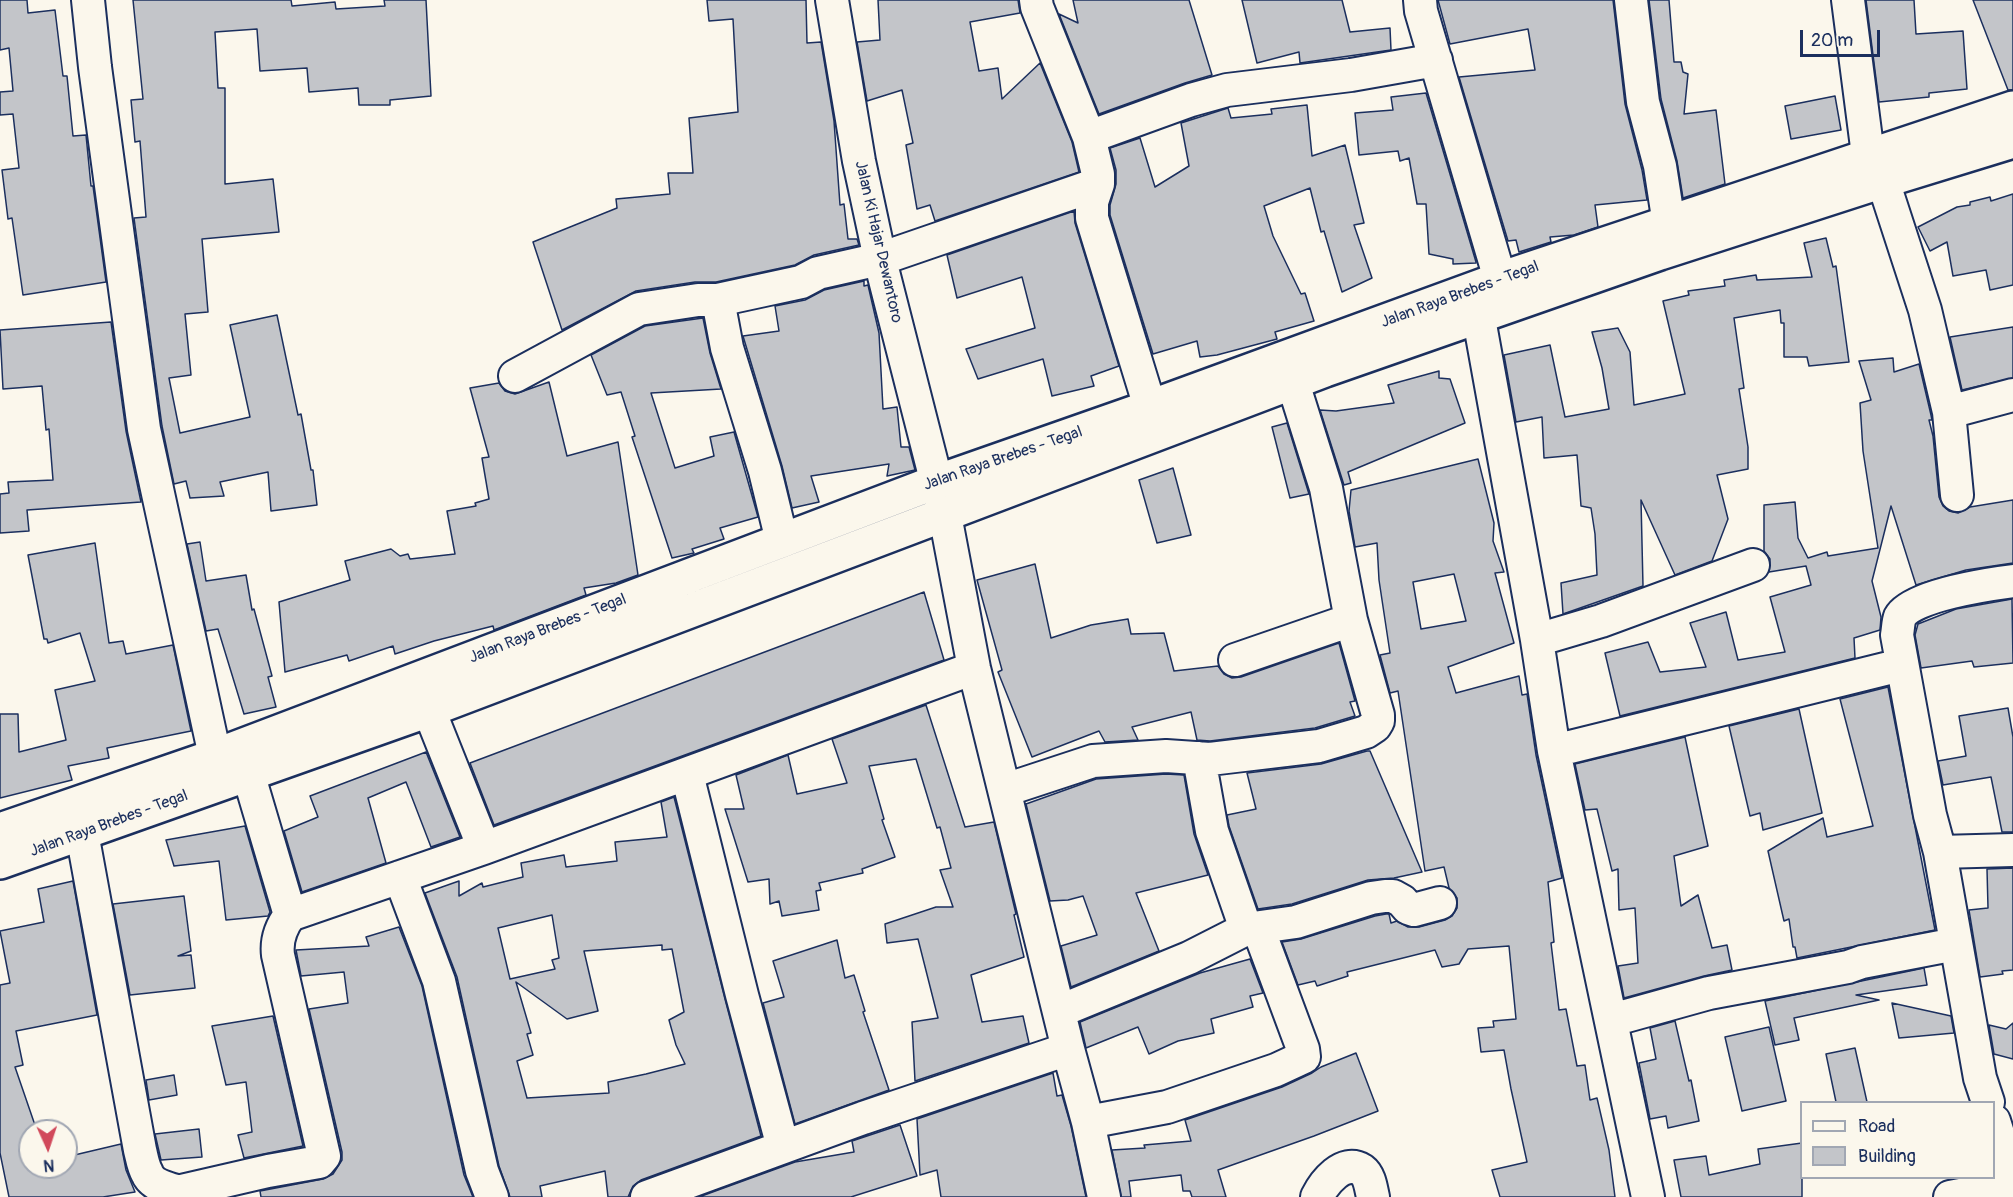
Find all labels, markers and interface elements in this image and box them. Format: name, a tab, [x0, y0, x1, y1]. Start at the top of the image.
scale bar	[1803, 18, 1882, 56]
text: 20 m	[1811, 29, 1853, 52]
street label: Jalan Ki Hajar Dewantoro	[850, 159, 906, 325]
street label: Jalan Raya Brebes - Tegal	[1378, 257, 1542, 333]
street label: Jalan Raya Brebes - Tegal	[921, 423, 1085, 495]
street label: Jalan Raya Brebes - Tegal	[467, 590, 629, 668]
street label: Jalan Raya Brebes - Tegal	[27, 786, 191, 862]
legend	[1800, 1101, 1995, 1179]
text: Road	[1858, 1115, 1895, 1138]
north arrow	[18, 1119, 78, 1179]
text: Building	[1858, 1145, 1916, 1168]
text: N	[43, 1155, 55, 1175]

